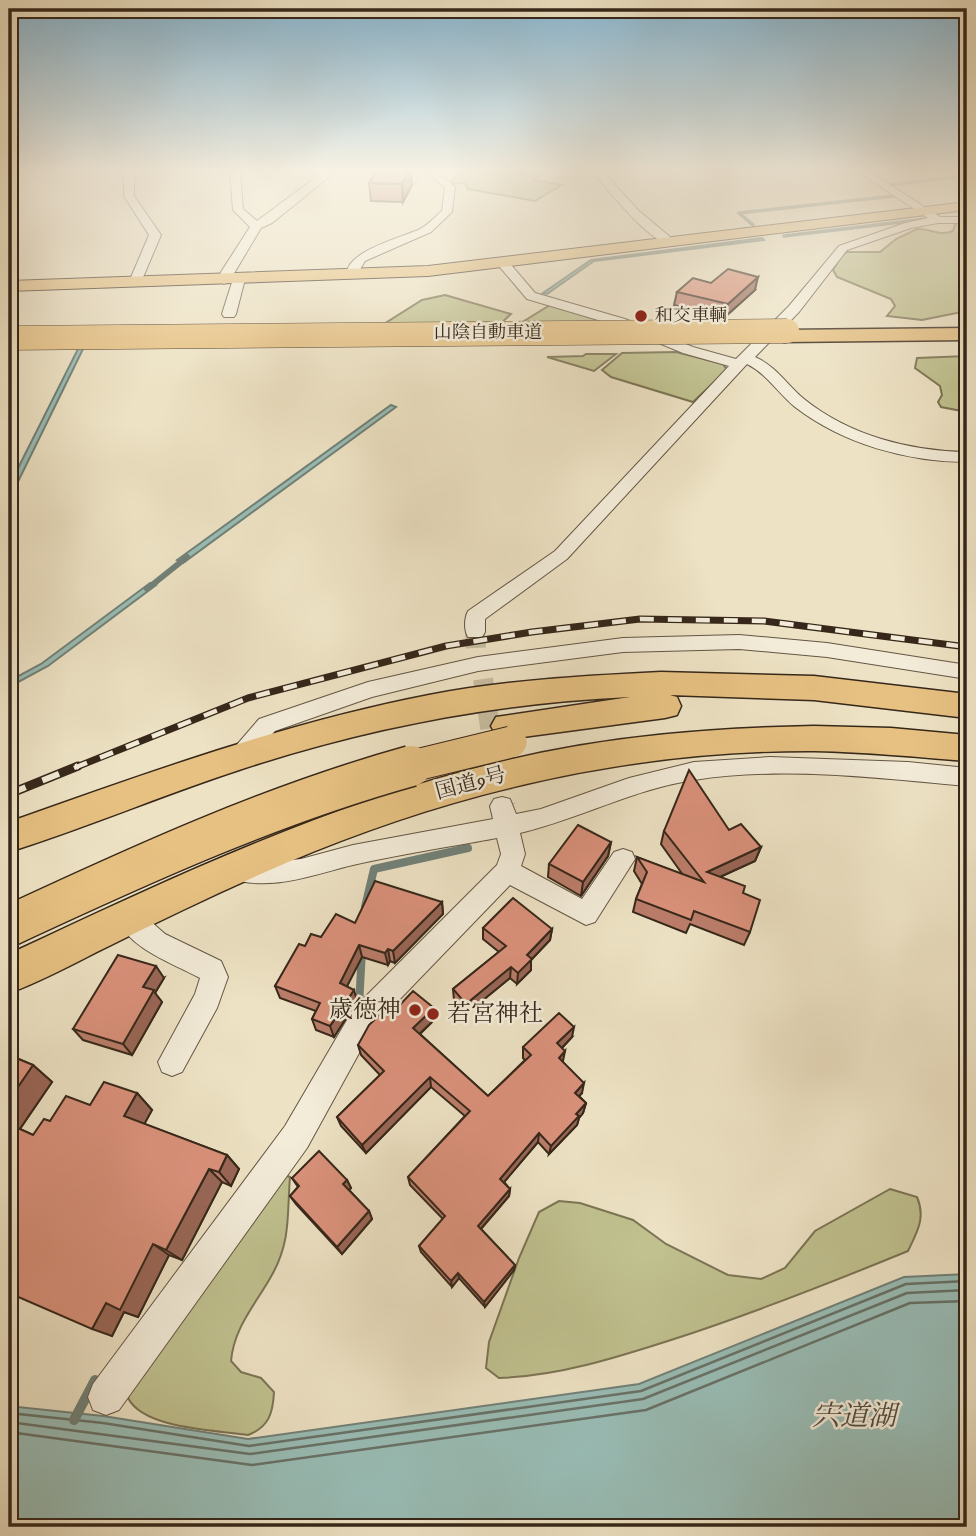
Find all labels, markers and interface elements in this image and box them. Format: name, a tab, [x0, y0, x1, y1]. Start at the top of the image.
place label: 和交車輌	[655, 305, 727, 328]
marker: 和交車輌	[633, 308, 649, 324]
street label: 山陰自動車道	[434, 322, 542, 345]
street label: 国道9号	[433, 762, 509, 806]
place label: 歳徳神	[329, 995, 401, 1026]
place label: 若宮神社	[447, 999, 543, 1030]
marker: 歳徳神	[407, 1002, 423, 1018]
marker: 若宮神社	[425, 1006, 441, 1022]
water label: 宍道湖	[812, 1400, 901, 1435]

